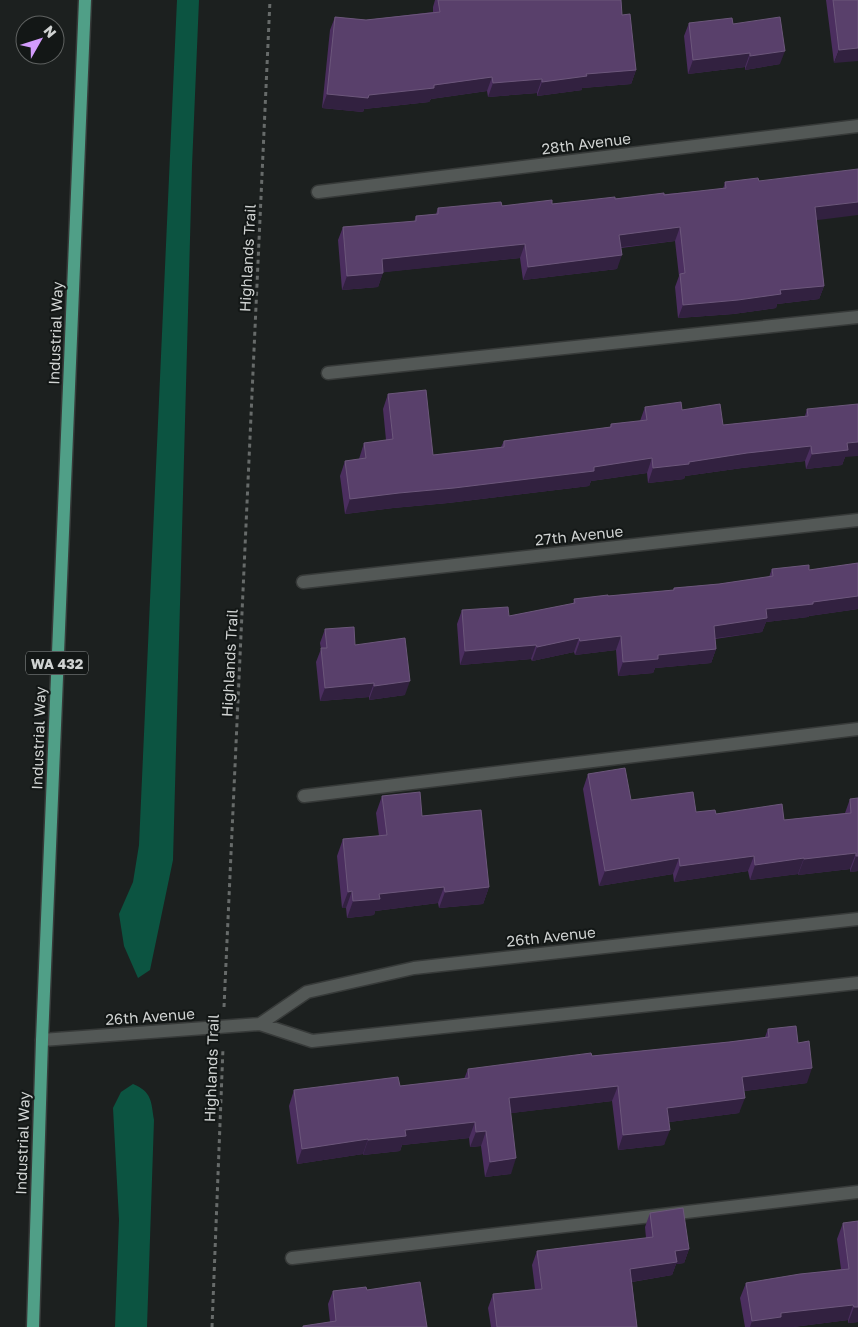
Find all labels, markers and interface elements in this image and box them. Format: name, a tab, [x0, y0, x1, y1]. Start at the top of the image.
north arrow	[15, 15, 65, 65]
text: N	[41, 22, 60, 41]
street label: 28th Avenue	[540, 129, 632, 157]
street label: Highlands Trail	[235, 203, 259, 313]
street label: Industrial Way	[44, 280, 66, 385]
street label: 27th Avenue	[534, 521, 624, 549]
street label: Highlands Trail	[217, 608, 241, 718]
road number: WA 432	[26, 651, 88, 674]
street label: Industrial Way	[27, 685, 49, 790]
street label: 26th Avenue	[505, 922, 597, 950]
street label: 26th Avenue	[105, 1004, 196, 1028]
street label: Highlands Trail	[200, 1013, 222, 1122]
street label: Industrial Way	[11, 1090, 33, 1195]

